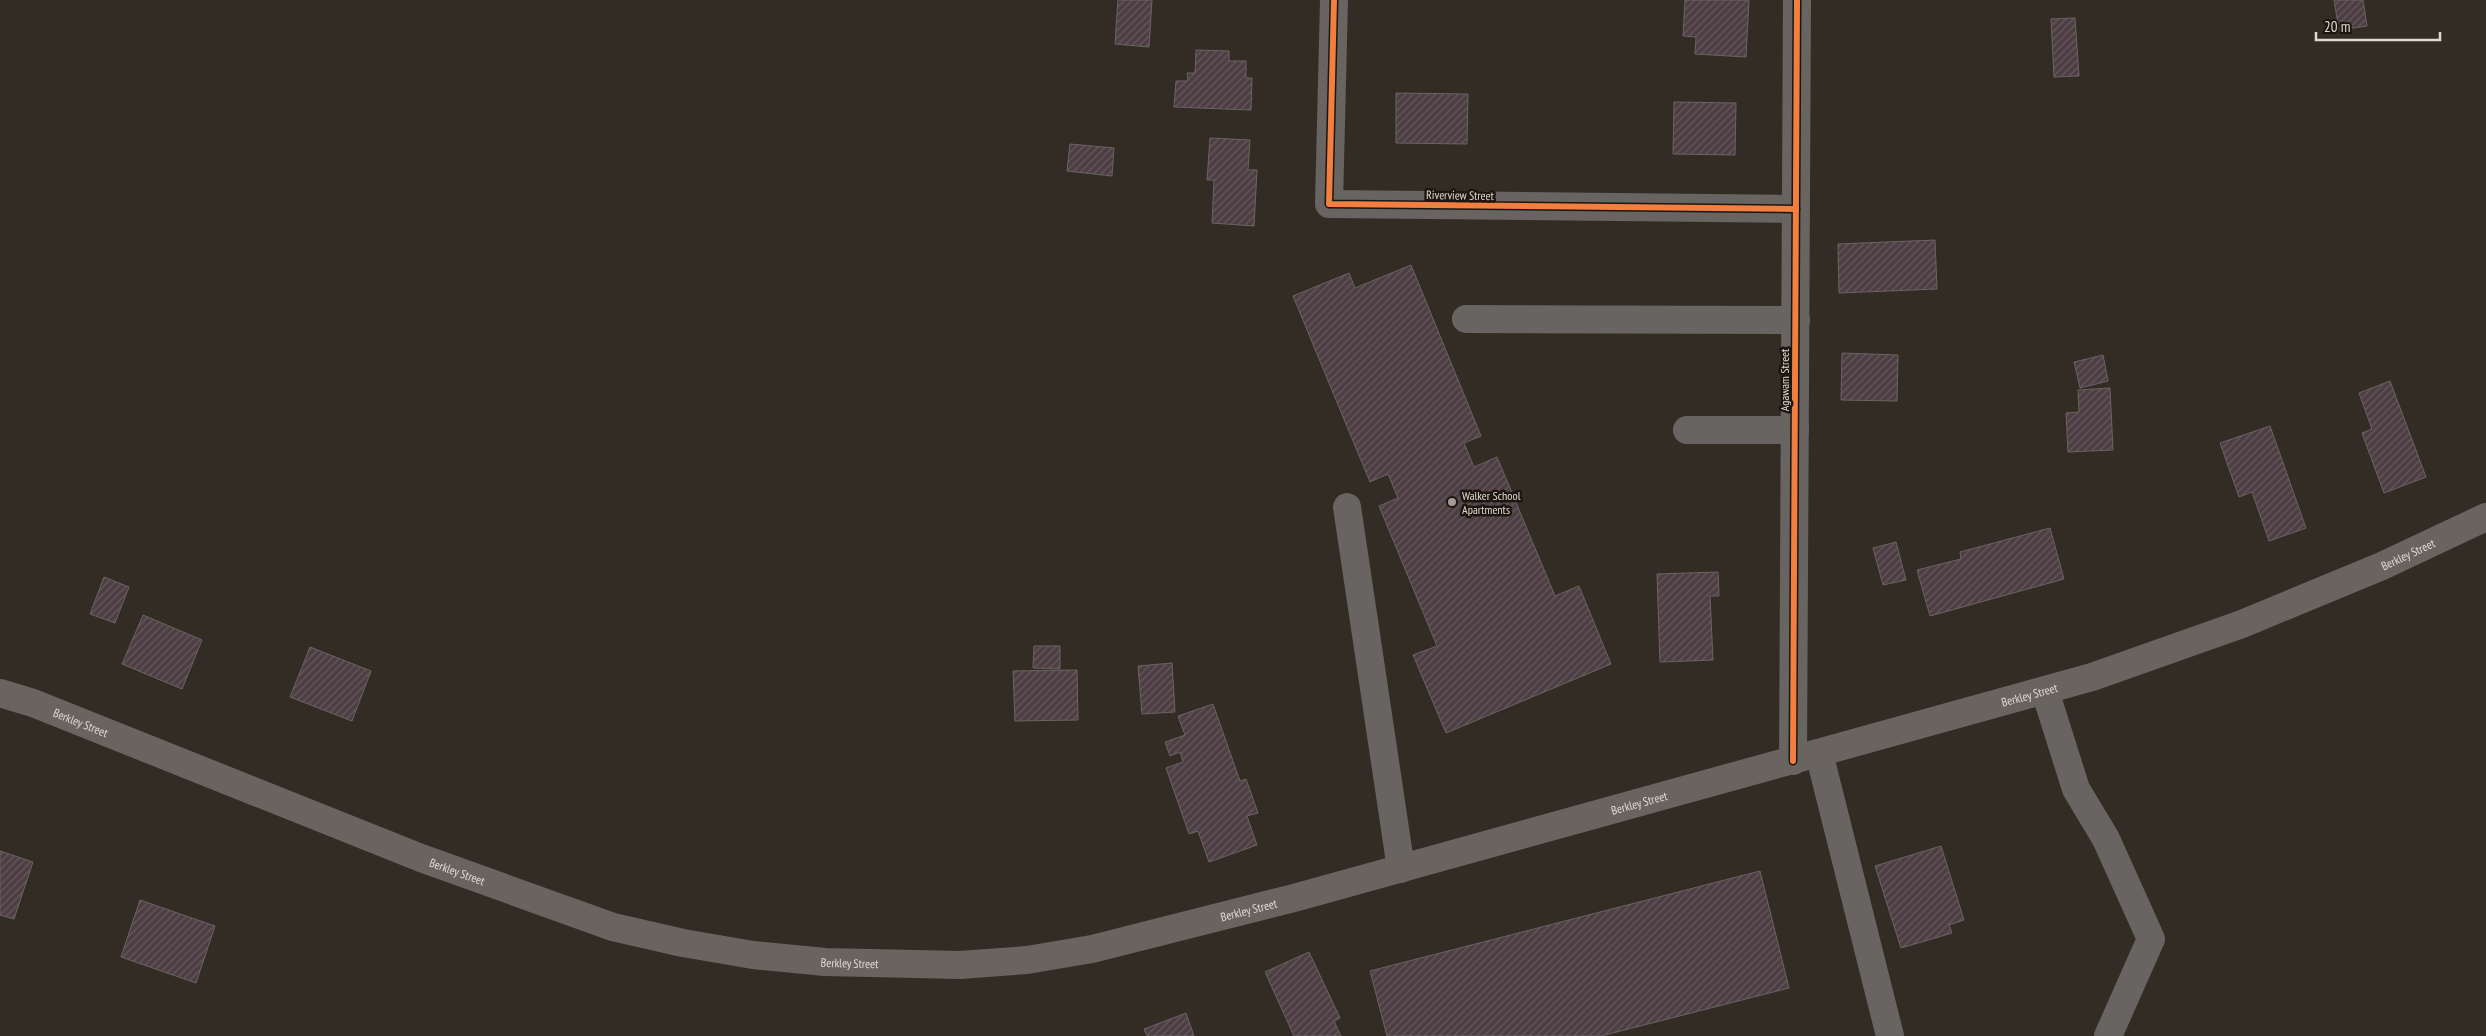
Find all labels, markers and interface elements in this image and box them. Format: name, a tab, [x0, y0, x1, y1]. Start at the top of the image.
scale bar	[2316, 10, 2440, 42]
text: 20 m	[2324, 17, 2350, 36]
street label: Riverview Street	[1426, 187, 1495, 203]
street label: Agawam Street	[1777, 348, 1792, 411]
place label: Walker School Apartments	[1462, 488, 1521, 517]
marker: Walker School Apartments	[1446, 496, 1458, 508]
street label: Berkley Street	[2378, 535, 2438, 573]
street label: Berkley Street	[2000, 679, 2060, 709]
street label: Berkley Street	[51, 704, 111, 740]
street label: Berkley Street	[1609, 787, 1670, 817]
street label: Berkley Street	[428, 854, 488, 888]
street label: Berkley Street	[1219, 895, 1279, 924]
street label: Berkley Street	[820, 954, 879, 971]

